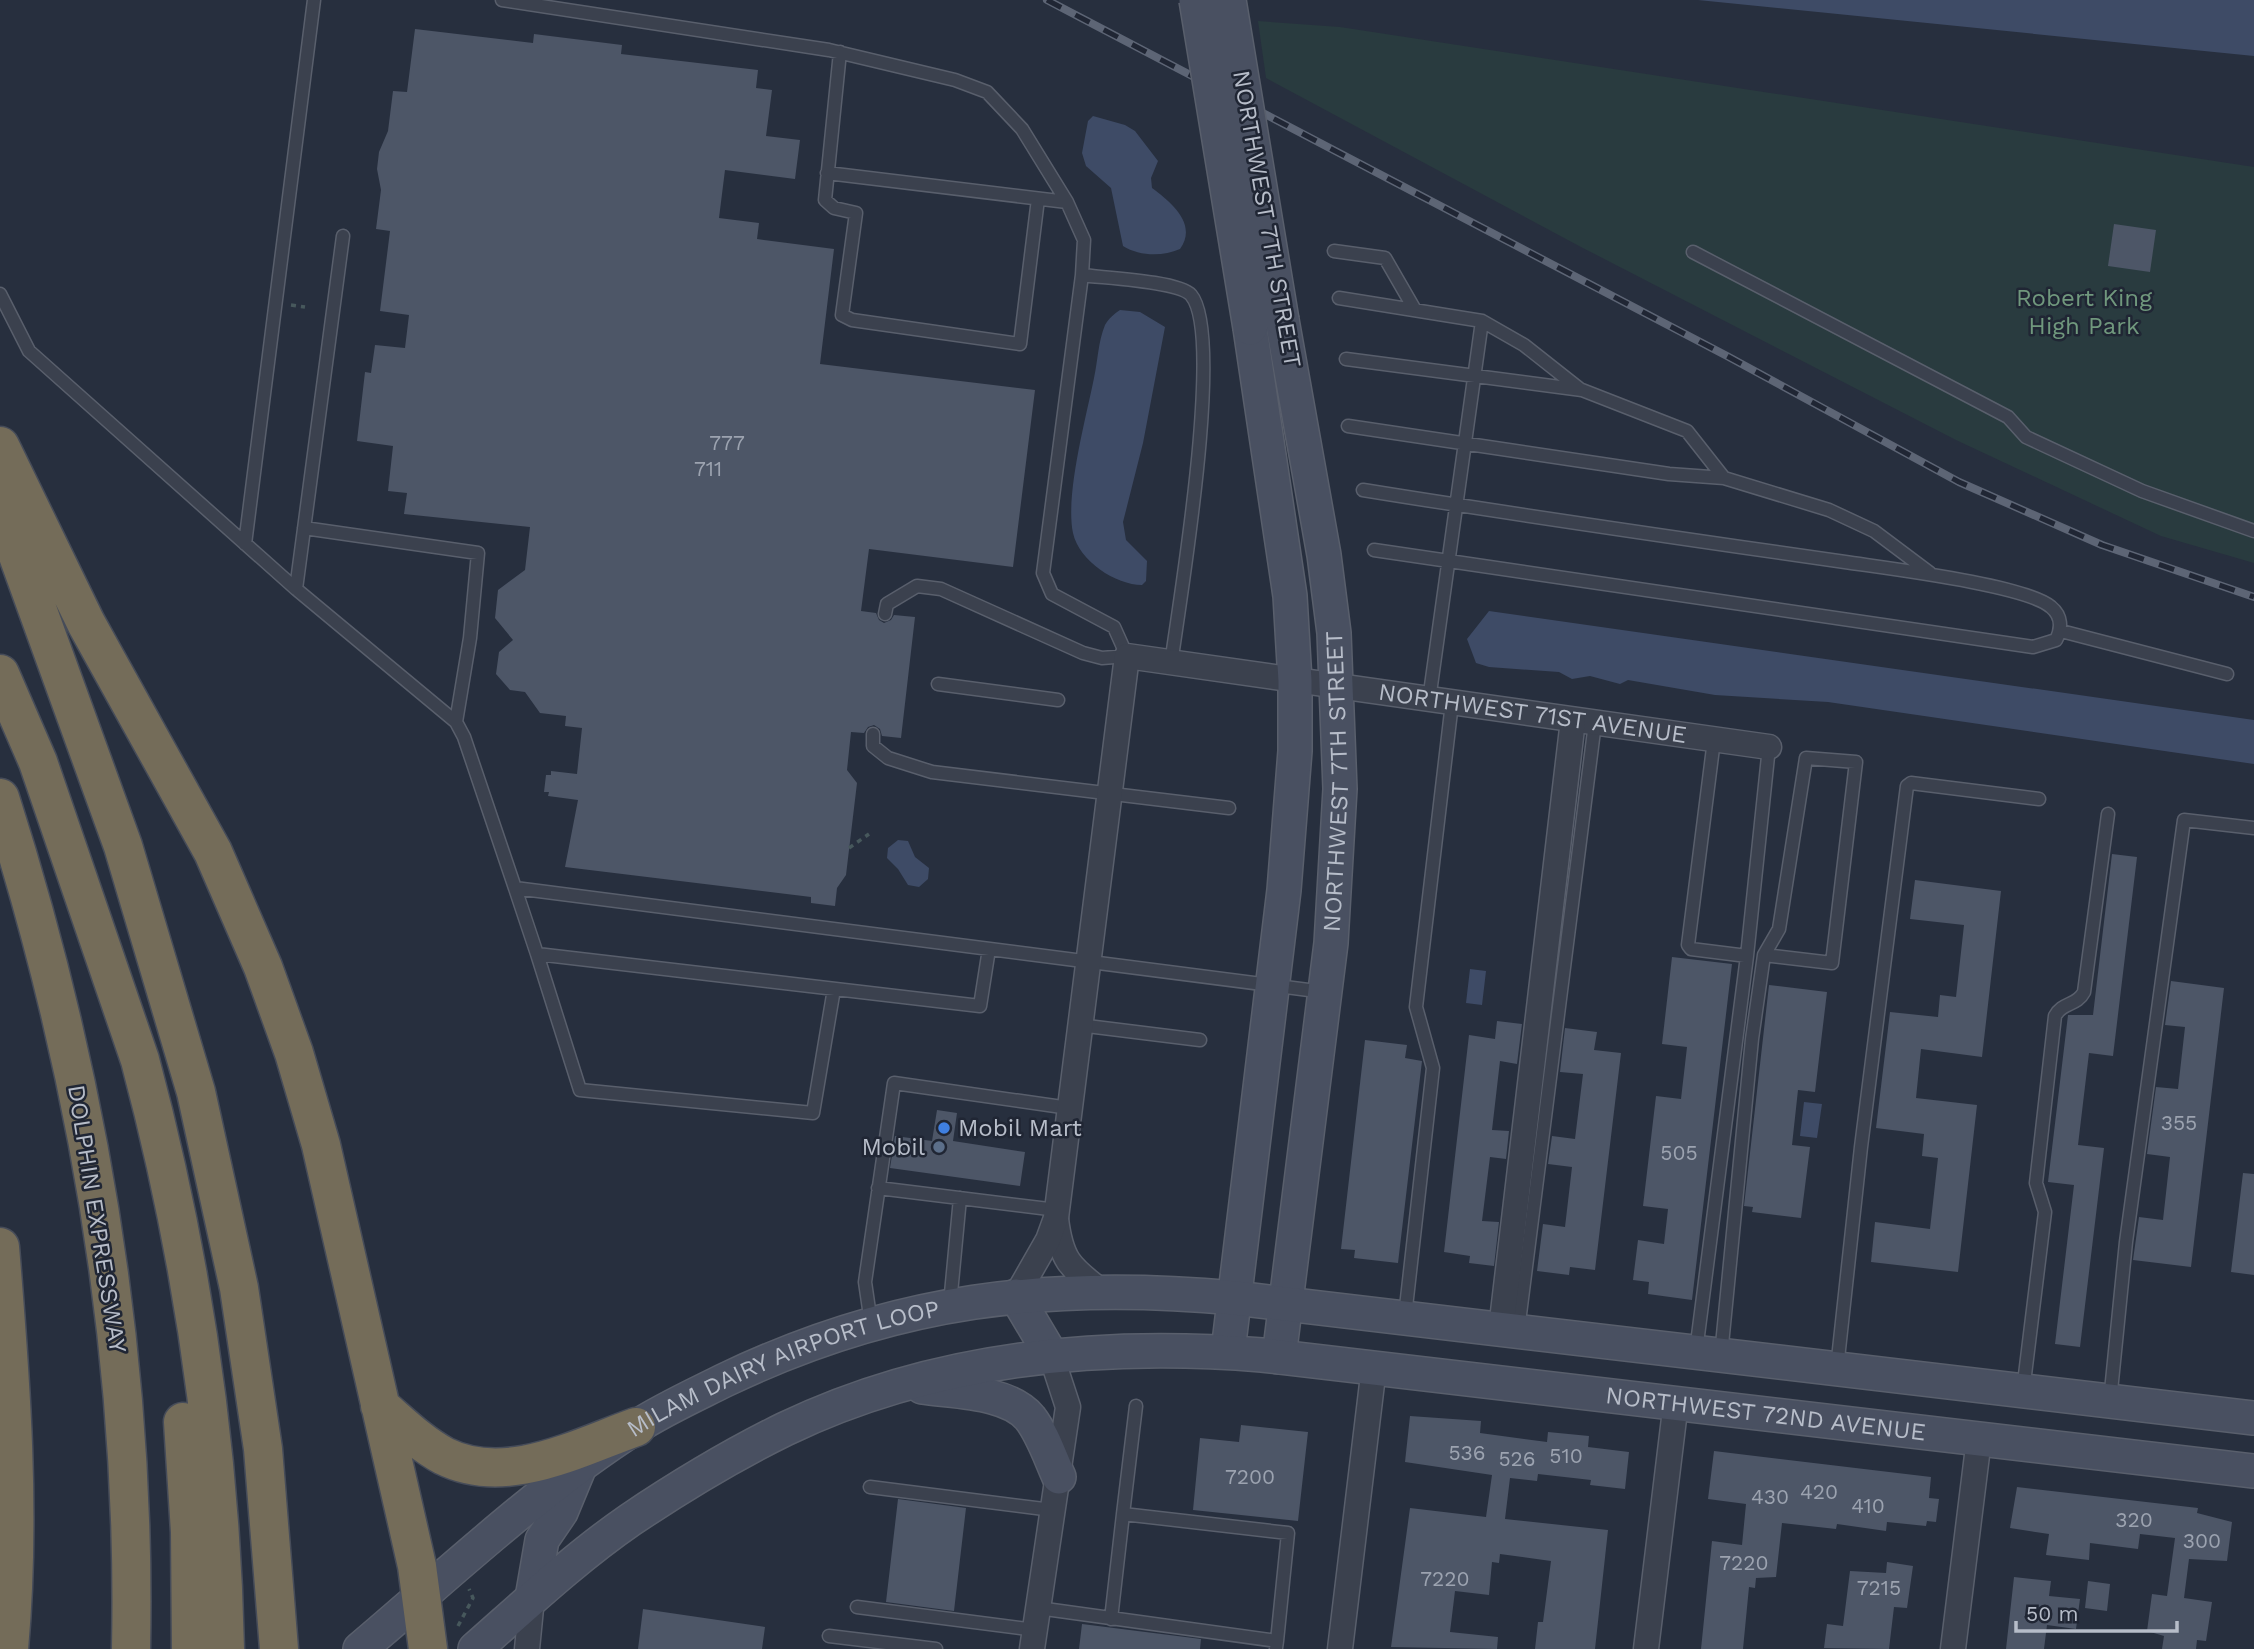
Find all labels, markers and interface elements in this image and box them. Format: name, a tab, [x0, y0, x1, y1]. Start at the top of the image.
street label: NORTHWEST 7TH STREET	[1227, 68, 1307, 370]
park label: Robert King High Park	[2016, 284, 2152, 340]
house number: 777	[709, 430, 745, 455]
house number: 711	[694, 456, 722, 481]
street label: NORTHWEST 7TH STREET	[1318, 630, 1354, 933]
street label: NORTHWEST 71ST AVENUE	[1377, 678, 1689, 749]
street label: DOLPHIN EXPRESSWAY	[62, 1083, 132, 1355]
house number: 355	[2161, 1110, 2197, 1135]
place label: Mobil Mart	[958, 1114, 1082, 1142]
marker: Mobil Mart	[936, 1120, 952, 1136]
place label: Mobil	[862, 1133, 926, 1161]
marker: Mobil	[931, 1139, 947, 1155]
house number: 505	[1660, 1140, 1698, 1165]
street label: MILAM DAIRY AIRPORT LOOP	[622, 1294, 942, 1443]
street label: NORTHWEST 72ND AVENUE	[1604, 1381, 1927, 1447]
house number: 536	[1448, 1440, 1486, 1465]
house number: 510	[1549, 1443, 1583, 1468]
house number: 526	[1498, 1446, 1536, 1471]
house number: 7200	[1225, 1464, 1275, 1489]
house number: 420	[1800, 1479, 1838, 1504]
house number: 430	[1751, 1484, 1789, 1509]
house number: 410	[1851, 1493, 1885, 1518]
house number: 320	[2115, 1507, 2153, 1532]
house number: 300	[2183, 1528, 2221, 1553]
house number: 7220	[1719, 1550, 1769, 1575]
house number: 7220	[1420, 1566, 1470, 1591]
house number: 7215	[1857, 1575, 1901, 1600]
scale bar	[2016, 1590, 2177, 1634]
text: 50 m	[2026, 1601, 2078, 1626]

